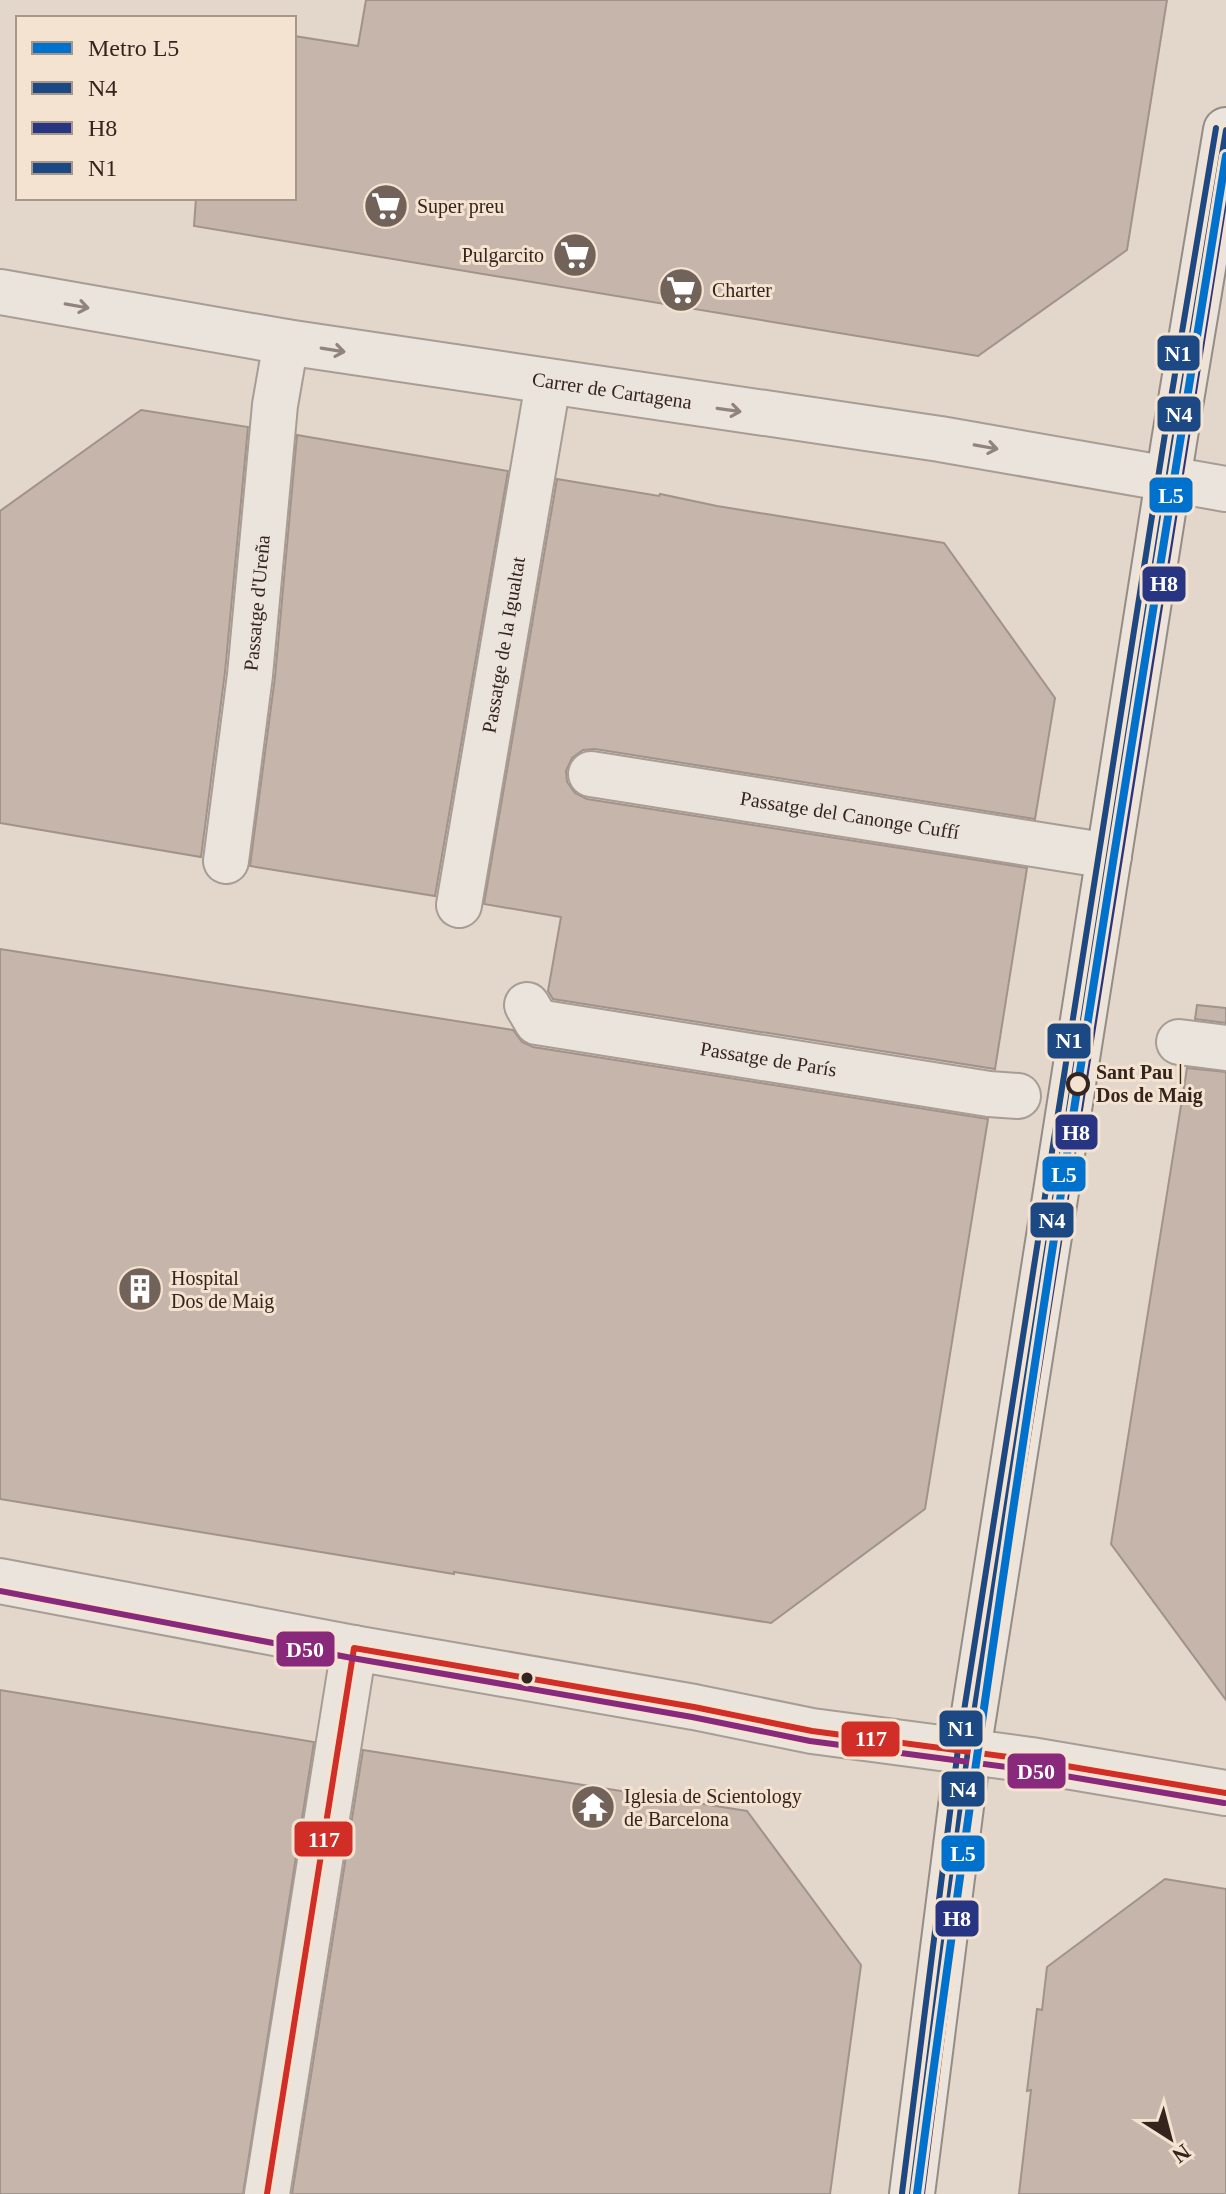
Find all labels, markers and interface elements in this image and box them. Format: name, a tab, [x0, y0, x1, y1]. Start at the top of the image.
legend	[16, 16, 296, 200]
text: Metro L5	[88, 35, 179, 61]
text: N4	[88, 75, 117, 101]
text: H8	[88, 115, 117, 141]
text: N1	[88, 155, 117, 181]
supermarket icon: Super preu	[362, 182, 410, 230]
place label: Super preu	[417, 195, 504, 218]
supermarket icon: Pulgarcito	[551, 231, 599, 279]
place label: Pulgarcito	[462, 244, 544, 267]
supermarket icon: Charter	[657, 266, 705, 314]
place label: Charter	[712, 279, 772, 301]
one-way arrow	[64, 299, 89, 314]
line badge: N1	[1156, 334, 1201, 372]
text: N1	[1165, 341, 1191, 366]
one-way arrow	[320, 343, 345, 358]
street label: Carrer de Cartagena	[531, 368, 694, 413]
line badge: N4	[1156, 395, 1202, 433]
text: N4	[1166, 402, 1192, 427]
one-way arrow	[715, 403, 741, 418]
one-way arrow	[973, 441, 998, 456]
line badge: L5	[1148, 476, 1194, 514]
text: L5	[1158, 483, 1184, 508]
street label: Passatge d'Ureña	[239, 534, 274, 672]
street label: Passatge de la Igualtat	[478, 555, 529, 735]
line badge: H8	[1141, 565, 1187, 603]
text: H8	[1150, 571, 1178, 596]
street label: Passatge del Canonge Cuffí	[739, 787, 961, 843]
line badge: N1	[1046, 1022, 1092, 1060]
text: N1	[1056, 1028, 1082, 1053]
street label: Passatge de París	[699, 1037, 838, 1081]
place label: Sant Pau | Dos de Maig	[1096, 1061, 1203, 1107]
marker: Sant Pau | Dos de Maig	[1067, 1073, 1089, 1095]
line badge: H8	[1054, 1113, 1099, 1151]
text: H8	[1062, 1120, 1090, 1145]
line badge: L5	[1041, 1155, 1087, 1193]
text: L5	[1051, 1162, 1077, 1187]
line badge: N4	[1029, 1201, 1075, 1239]
text: N4	[1039, 1208, 1065, 1233]
building icon: Hospital Dos de Maig	[116, 1265, 164, 1313]
place label: Hospital Dos de Maig	[171, 1267, 274, 1313]
line badge: D50	[275, 1630, 336, 1668]
text: D50	[286, 1637, 324, 1662]
unlabelled marker	[519, 1670, 535, 1686]
line badge: N1	[938, 1709, 984, 1748]
text: N1	[948, 1716, 974, 1741]
line badge: 117	[840, 1720, 901, 1758]
text: 117	[855, 1726, 887, 1751]
line badge: D50	[1006, 1752, 1067, 1790]
text: D50	[1017, 1759, 1055, 1784]
line badge: N4	[940, 1770, 986, 1808]
text: N4	[950, 1777, 976, 1802]
temple icon: Iglesia de Scientology de Barcelona	[569, 1783, 617, 1831]
place label: Iglesia de Scientology de Barcelona	[624, 1785, 802, 1830]
line badge: 117	[293, 1820, 354, 1858]
text: 117	[308, 1827, 340, 1852]
line badge: L5	[940, 1834, 986, 1873]
text: L5	[950, 1841, 976, 1866]
line badge: H8	[934, 1899, 980, 1938]
text: H8	[943, 1906, 971, 1931]
north arrow	[1130, 2098, 1210, 2178]
text: N	[1168, 2139, 1195, 2169]

